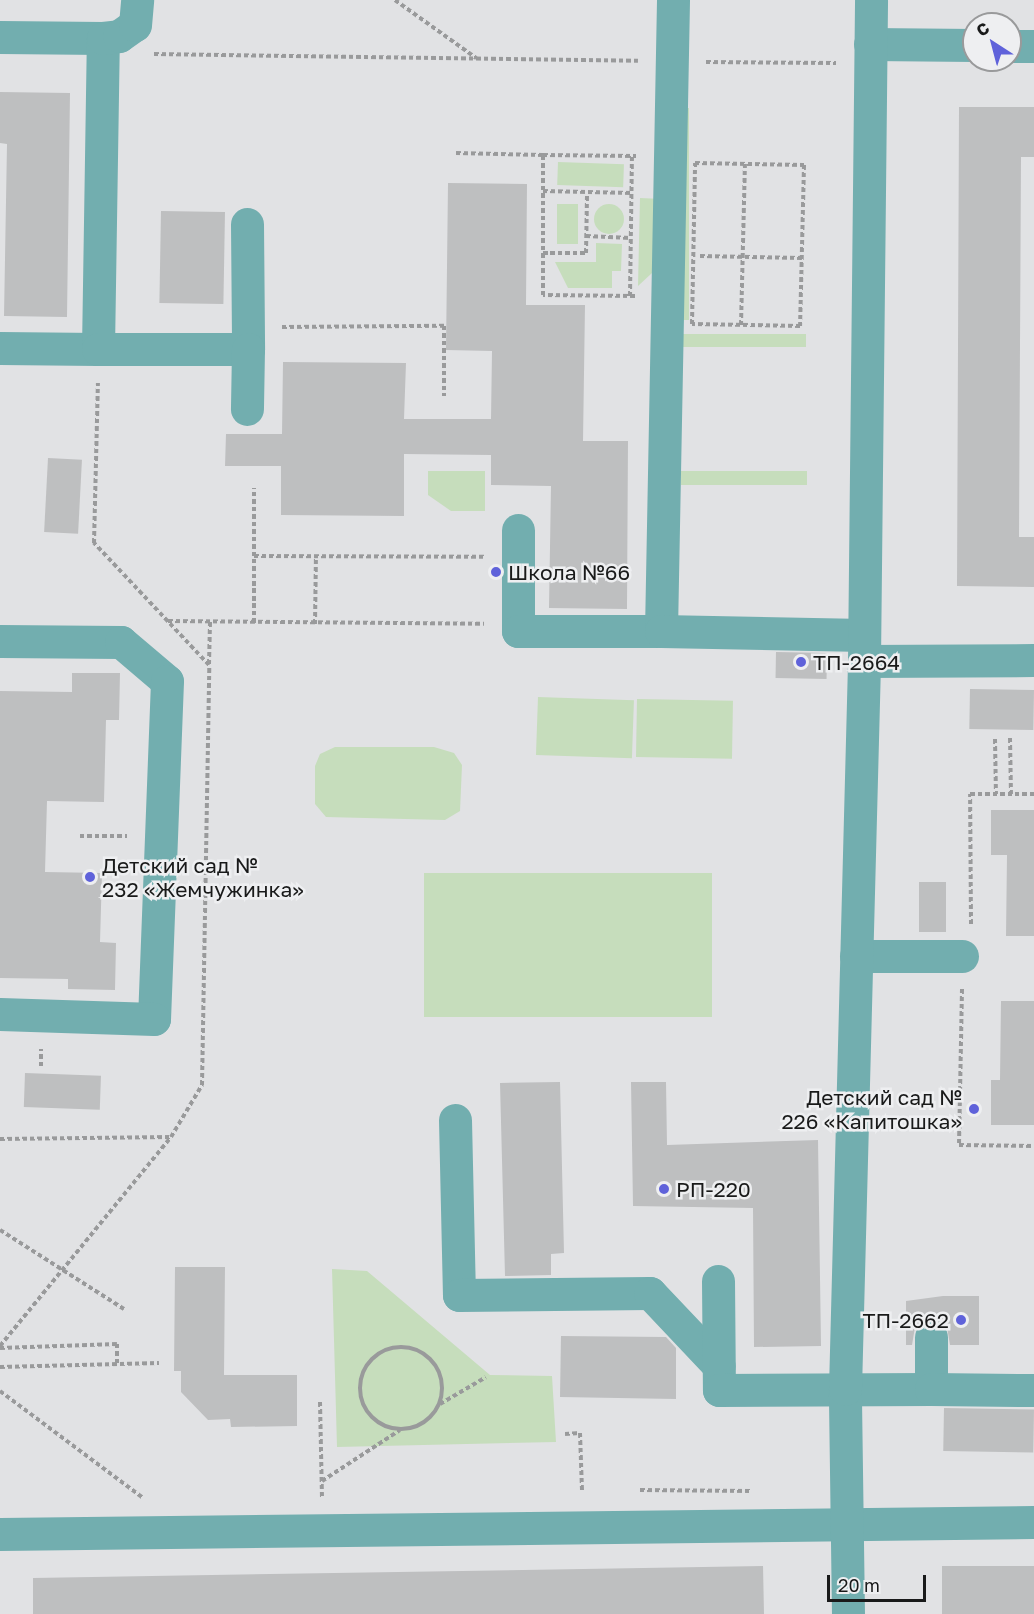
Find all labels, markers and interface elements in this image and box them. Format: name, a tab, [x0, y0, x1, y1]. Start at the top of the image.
north arrow	[962, 12, 1022, 72]
text: С	[972, 18, 993, 40]
place label: Школа №66	[508, 559, 630, 585]
marker: Школа №66	[489, 565, 503, 579]
place label: ТП-2664	[813, 649, 900, 675]
marker: ТП-2664	[794, 655, 808, 669]
place label: Детский сад № 232 «Жемчужинка»	[102, 852, 304, 902]
marker: Детский сад № 232 «Жемчужинка»	[83, 870, 97, 884]
place label: Детский сад № 226 «Капитошка»	[781, 1084, 962, 1134]
marker: Детский сад № 226 «Капитошка»	[967, 1102, 981, 1116]
place label: РП-220	[676, 1176, 751, 1202]
marker: РП-220	[657, 1182, 671, 1196]
place label: ТП-2662	[862, 1307, 949, 1333]
marker: ТП-2662	[954, 1313, 968, 1327]
scale bar	[830, 1563, 929, 1601]
text: 20 m	[838, 1574, 880, 1596]

